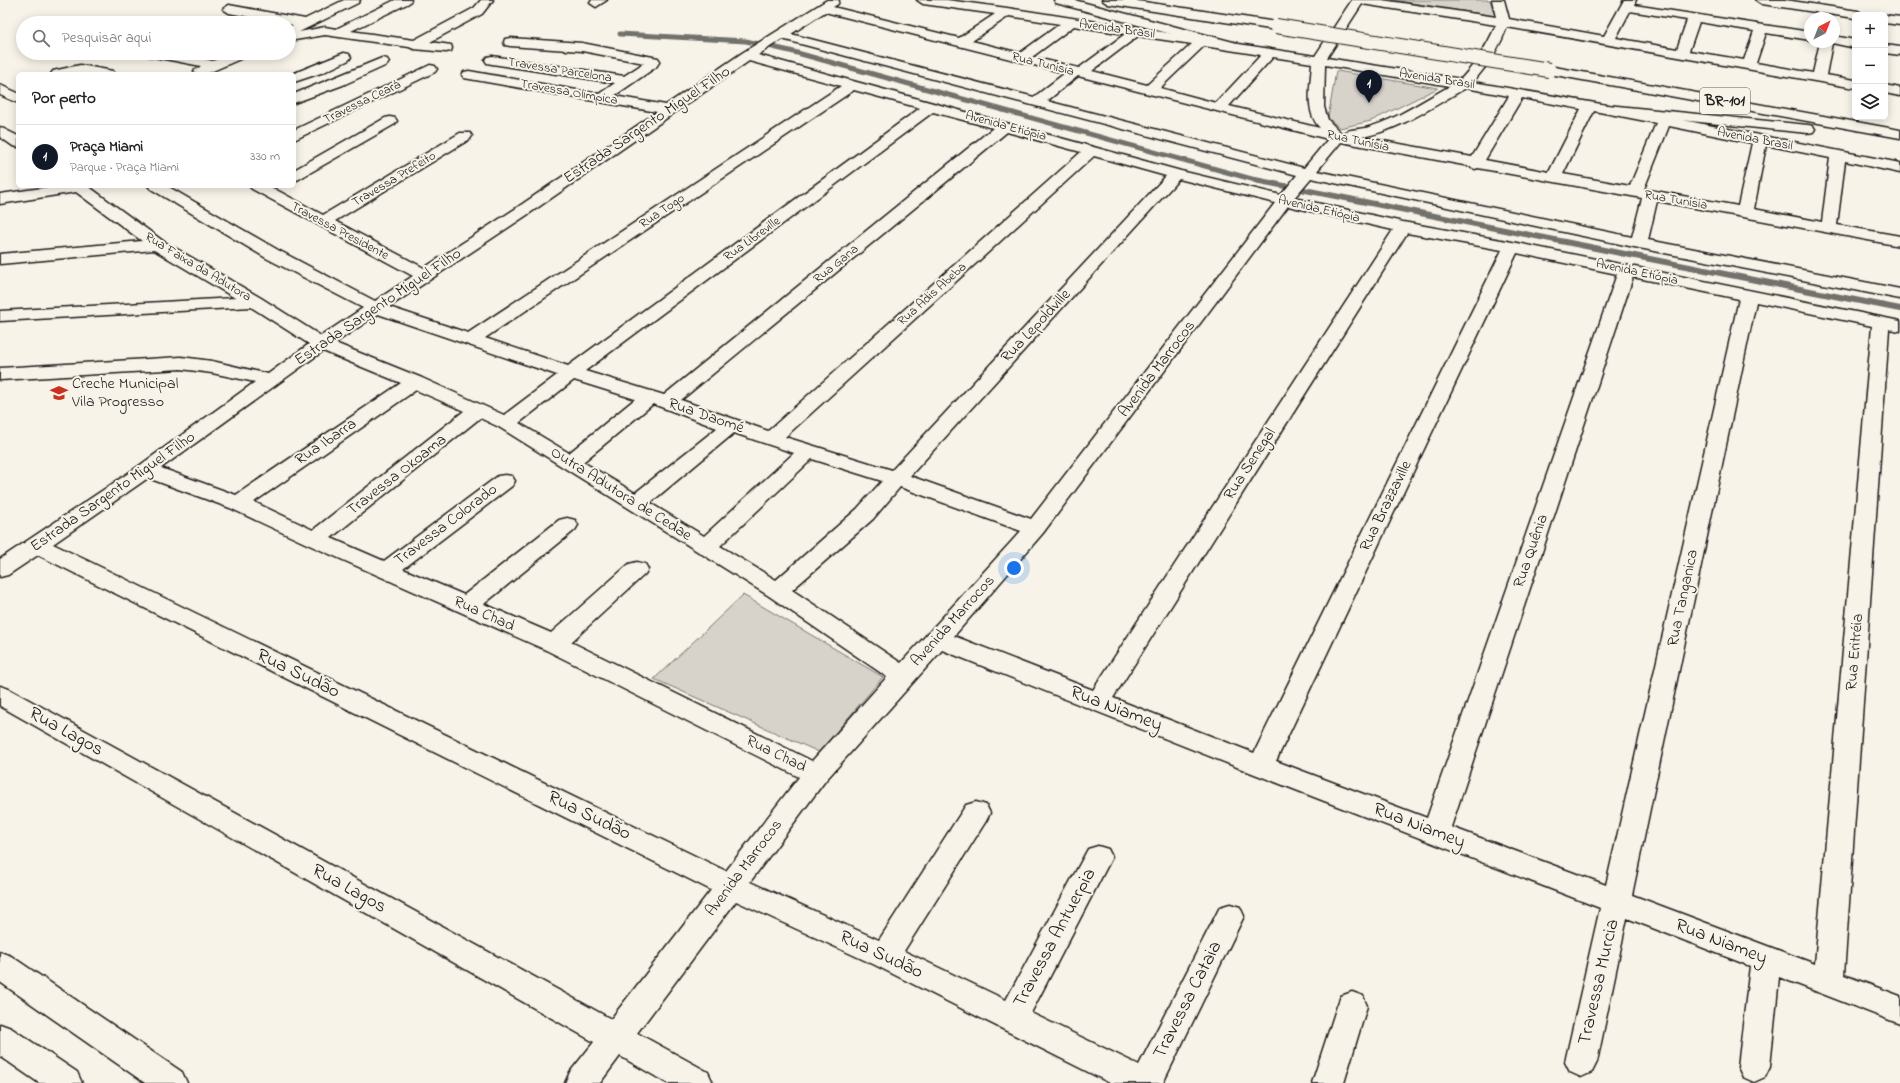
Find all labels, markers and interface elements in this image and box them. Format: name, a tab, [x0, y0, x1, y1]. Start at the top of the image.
north arrow	[1804, 12, 1840, 48]
map controls	[1852, 12, 1888, 120]
button: +	[1852, 12, 1888, 48]
street label: Avenida Brasil	[1078, 14, 1156, 44]
search box	[16, 16, 296, 60]
icon: search	[30, 27, 52, 49]
text: Pesquisar aqui	[62, 27, 151, 49]
street label: Rua Tunísia	[1010, 47, 1076, 81]
button: −	[1852, 48, 1888, 84]
street label: Travessa Parcelona	[507, 52, 613, 88]
street label: Estrada Sargento Miguel Filho	[559, 60, 735, 190]
street label: Avenida Brasil	[1398, 64, 1476, 94]
pin: 1	[1356, 70, 1382, 103]
street label: Travessa Olimpica	[519, 74, 619, 110]
street label: Travessa Ceará	[320, 75, 404, 129]
button: layers	[1852, 84, 1888, 120]
text: Por perto	[32, 86, 96, 111]
road number: BR-101	[1700, 88, 1750, 114]
street label: Avenida Etiópia	[963, 106, 1049, 146]
street label: Avenida Brasil	[1716, 122, 1794, 156]
street label: Rua Tunísia	[1325, 125, 1391, 157]
text: Praça Miami	[70, 136, 143, 158]
street label: Travessa Prefeito	[348, 146, 440, 212]
text: 1	[43, 147, 47, 166]
text: 330 m	[250, 147, 280, 166]
text: Parque · Praça Miami	[70, 158, 179, 177]
street label: Rua Tunísia	[1643, 185, 1709, 215]
street label: Rua Togo	[635, 189, 689, 234]
street label: Avenida Etiópia	[1276, 190, 1362, 228]
street label: Travessa Presidente	[288, 197, 393, 265]
street label: Rua Libreville	[720, 212, 785, 266]
street label: Rua Faixa da Adutora	[141, 228, 255, 306]
street label: Rua Gana	[809, 240, 863, 288]
street label: Estrada Sargento Miguel Filho	[290, 242, 466, 372]
street label: Avenida Etiópia	[1594, 254, 1680, 290]
street label: Rua Adis Abeba	[893, 258, 971, 330]
street label: Rua Lepoldville	[995, 283, 1077, 368]
street label: Avenida Marrocos	[1112, 315, 1202, 423]
place label: Creche Municipal Vila Progresso	[71, 372, 179, 414]
school or university icon: Creche Municipal Vila Progresso	[49, 383, 69, 403]
street label: Rua Daomé	[665, 392, 748, 440]
street label: Rua Ibarra	[290, 412, 362, 472]
street label: Rua Senegal	[1218, 423, 1282, 505]
street label: Estrada Sargento Miguel Filho	[25, 426, 201, 558]
street label: Travessa Okoama	[342, 428, 452, 522]
street label: Outra Adutora de Cedae	[546, 441, 697, 548]
street label: Rua Brazzaville	[1354, 456, 1419, 556]
street label: Travessa Colorado	[389, 478, 503, 572]
street label: Rua Quênia	[1507, 511, 1555, 591]
street label: Rua Tanganica	[1661, 547, 1705, 649]
your location	[1004, 558, 1024, 578]
street label: Avenida Marrocos	[905, 570, 1001, 672]
street label: Rua Chad	[450, 590, 518, 638]
street label: Rua Eritréia	[1840, 613, 1870, 691]
street label: Rua Sudão	[252, 642, 344, 706]
street label: Rua Niamey	[1066, 679, 1166, 740]
street label: Rua Lagos	[23, 700, 108, 765]
street label: Rua Chad	[742, 729, 810, 779]
street label: Rua Sudão	[543, 784, 635, 848]
street label: Rua Niamey	[1369, 796, 1469, 857]
street label: Avenida Marrocos	[699, 814, 789, 922]
street label: Rua Lagos	[306, 857, 391, 922]
street label: Travessa Antuerpia	[1007, 863, 1103, 1013]
street label: Rua Niamey	[1671, 912, 1771, 973]
street label: Travessa Murcia	[1571, 917, 1627, 1047]
street label: Rua Sudão	[835, 924, 927, 986]
street label: Travessa Cataia	[1147, 936, 1229, 1064]

